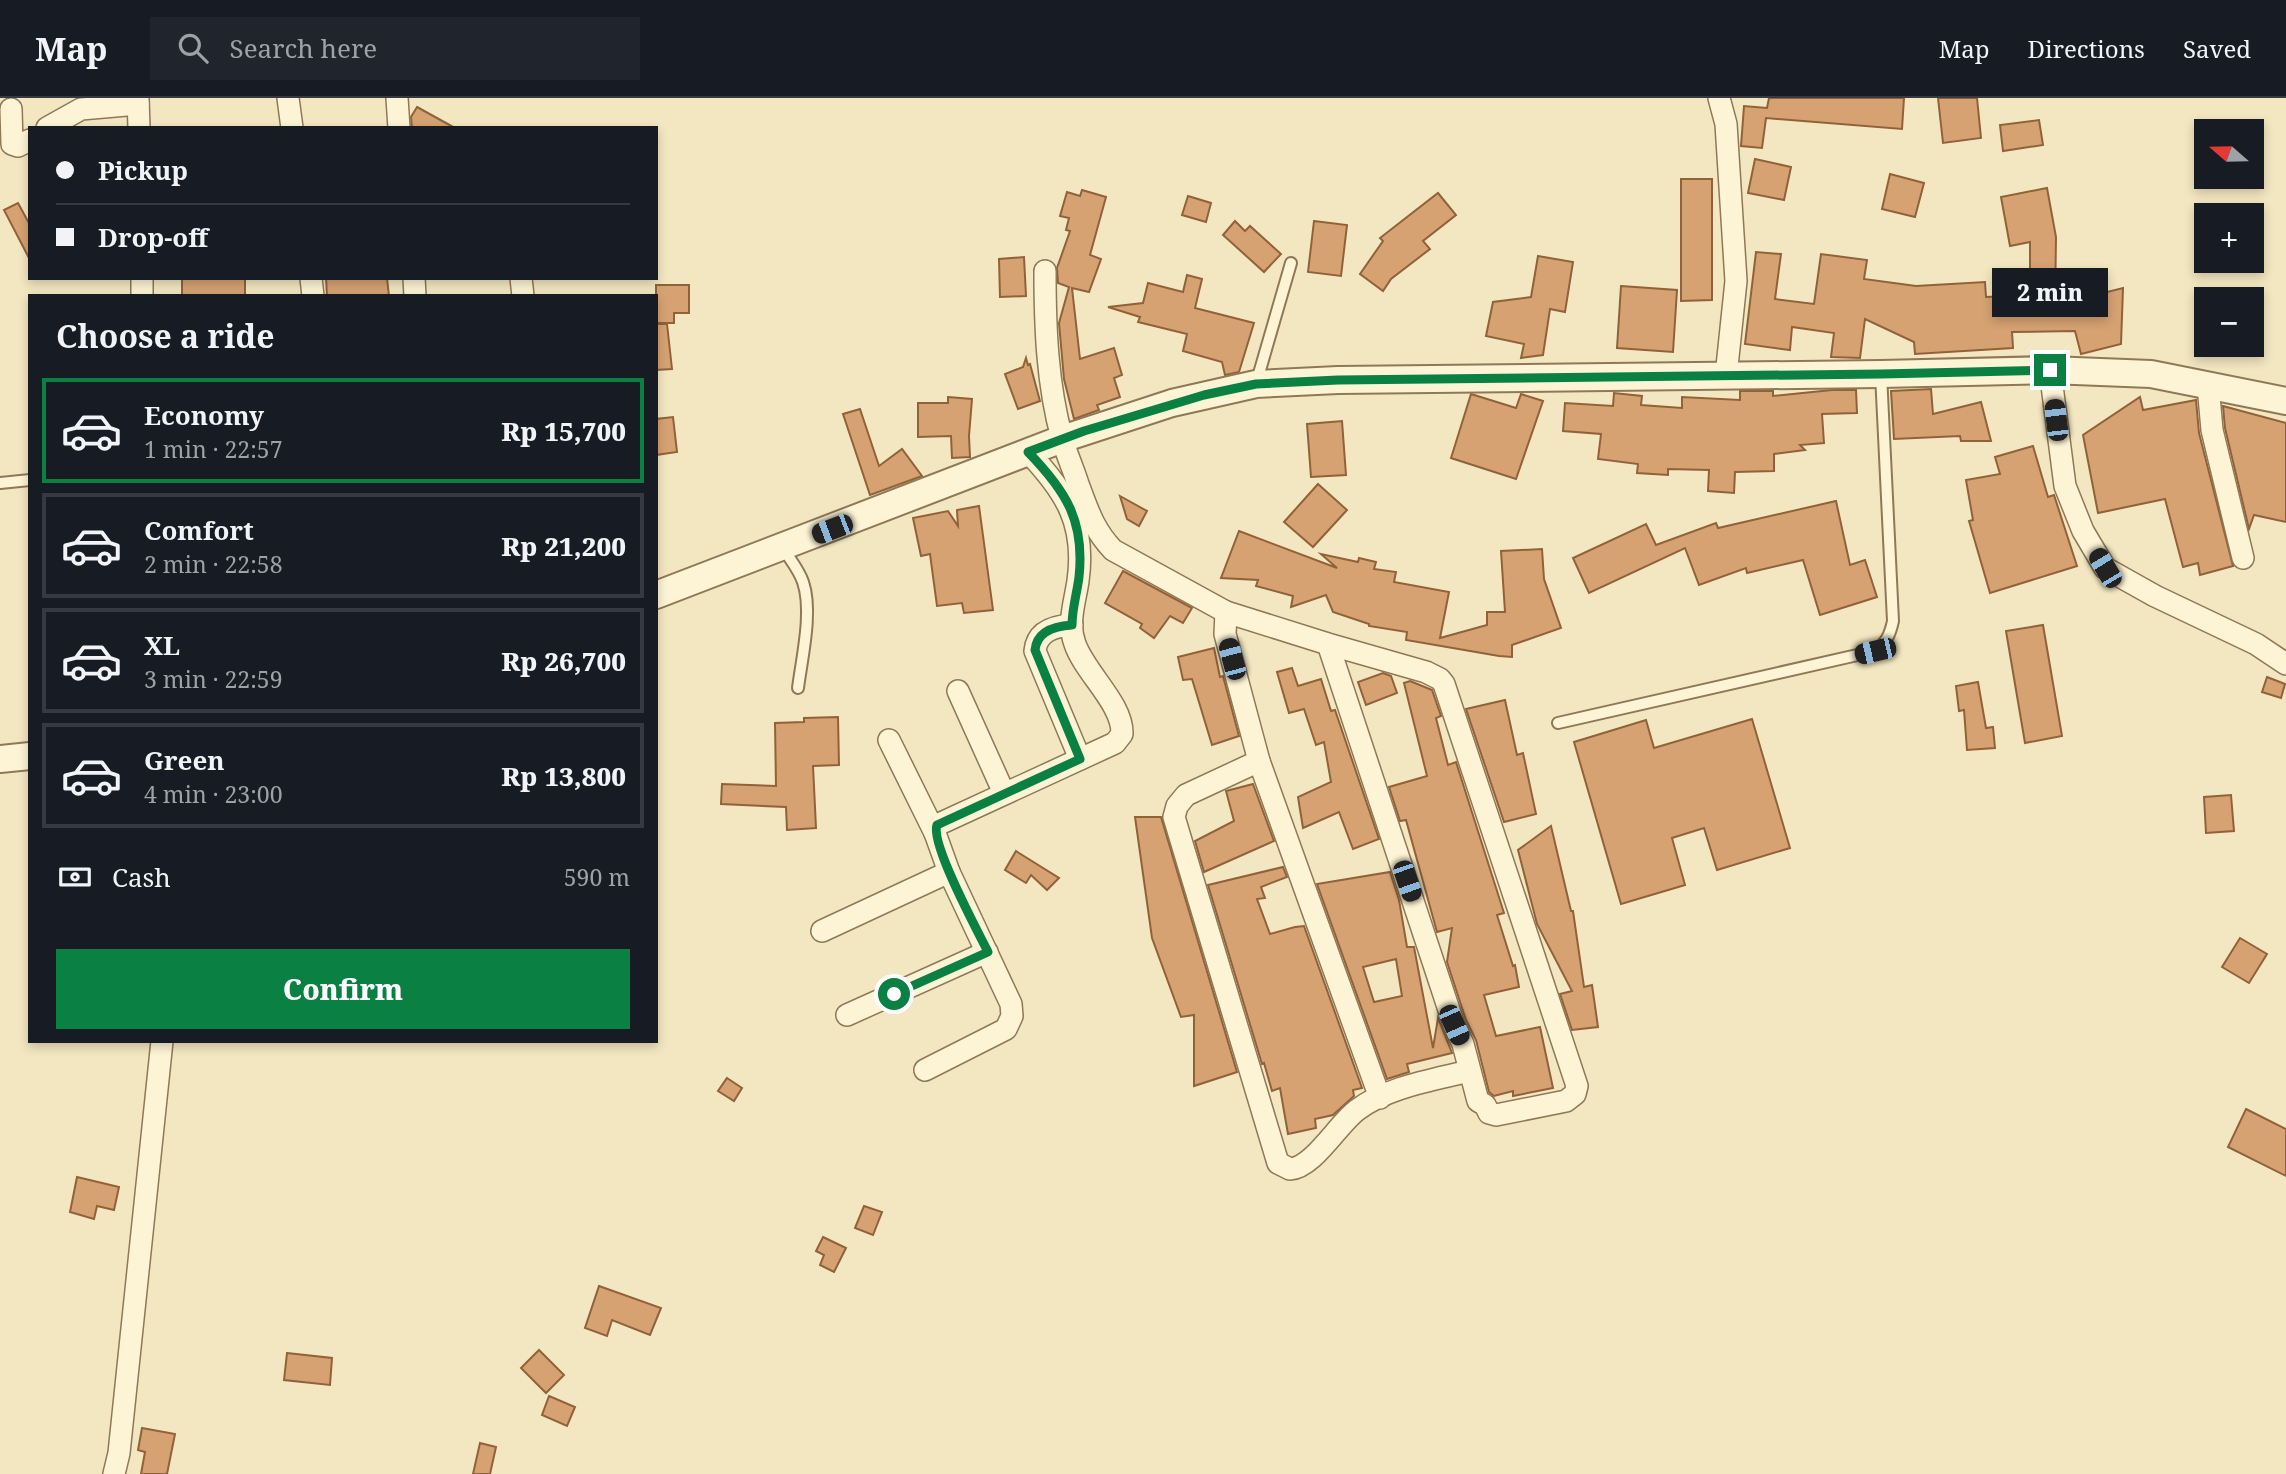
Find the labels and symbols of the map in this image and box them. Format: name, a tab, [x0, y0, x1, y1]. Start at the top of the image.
north arrow	[2194, 119, 2264, 189]
callout: 2 min	[1992, 268, 2108, 317]
route end	[2034, 354, 2066, 386]
car	[2044, 398, 2069, 442]
car	[809, 512, 856, 546]
car	[2086, 545, 2125, 591]
car	[1217, 636, 1248, 682]
car	[1853, 636, 1898, 666]
car	[1391, 858, 1424, 904]
route start	[878, 978, 910, 1010]
car	[1436, 1002, 1473, 1048]

